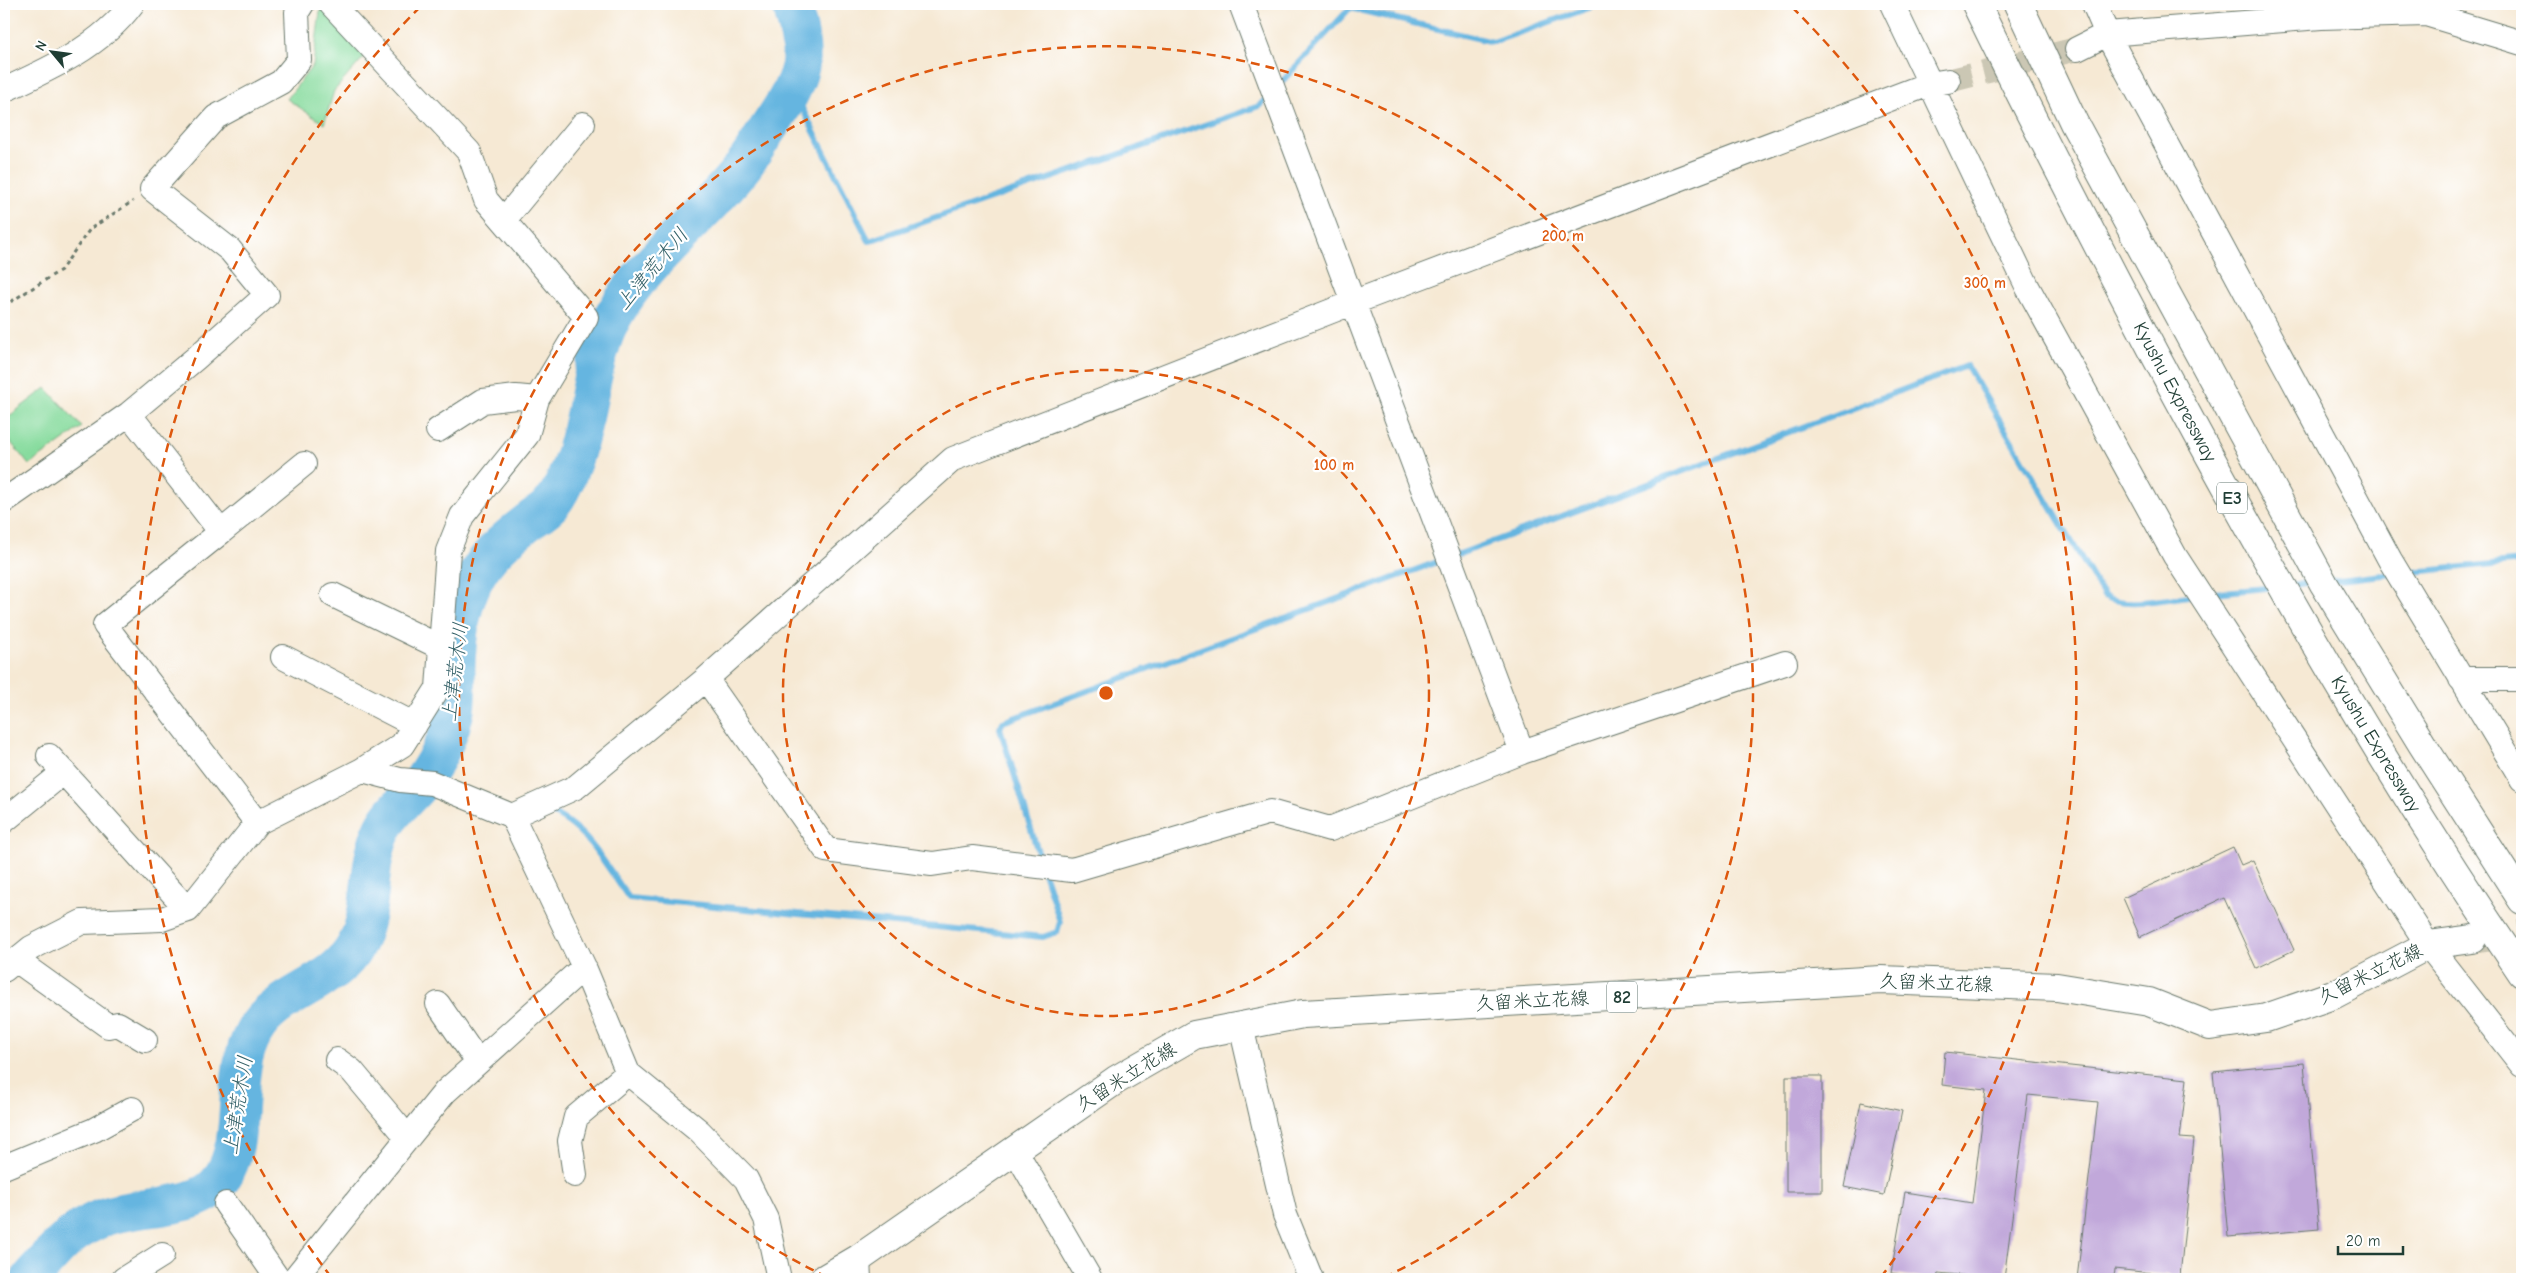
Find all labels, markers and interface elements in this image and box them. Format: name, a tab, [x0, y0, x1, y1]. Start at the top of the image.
north arrow	[28, 28, 78, 78]
text: N	[31, 38, 51, 54]
water label: 上津荒木川	[611, 223, 693, 315]
text: 200 m	[1542, 227, 1584, 245]
text: 300 m	[1964, 274, 2006, 292]
street label: Kyushu Expressway	[2129, 318, 2221, 466]
text: 100 m	[1314, 456, 1354, 474]
road number: E3	[2217, 482, 2247, 514]
water label: 上津荒木川	[437, 621, 473, 723]
street label: Kyushu Expressway	[2327, 672, 2426, 817]
centre of rings	[1097, 684, 1115, 702]
street label: 久留米立花線	[2314, 939, 2426, 1009]
street label: 久留米立花線	[1879, 970, 1993, 996]
road number: 82	[1607, 982, 1637, 1012]
street label: 久留米立花線	[1474, 987, 1590, 1015]
street label: 久留米立花線	[1072, 1037, 1180, 1117]
water label: 上津荒木川	[219, 1054, 257, 1156]
scale bar	[2338, 1223, 2404, 1255]
text: 20 m	[2346, 1232, 2380, 1250]

